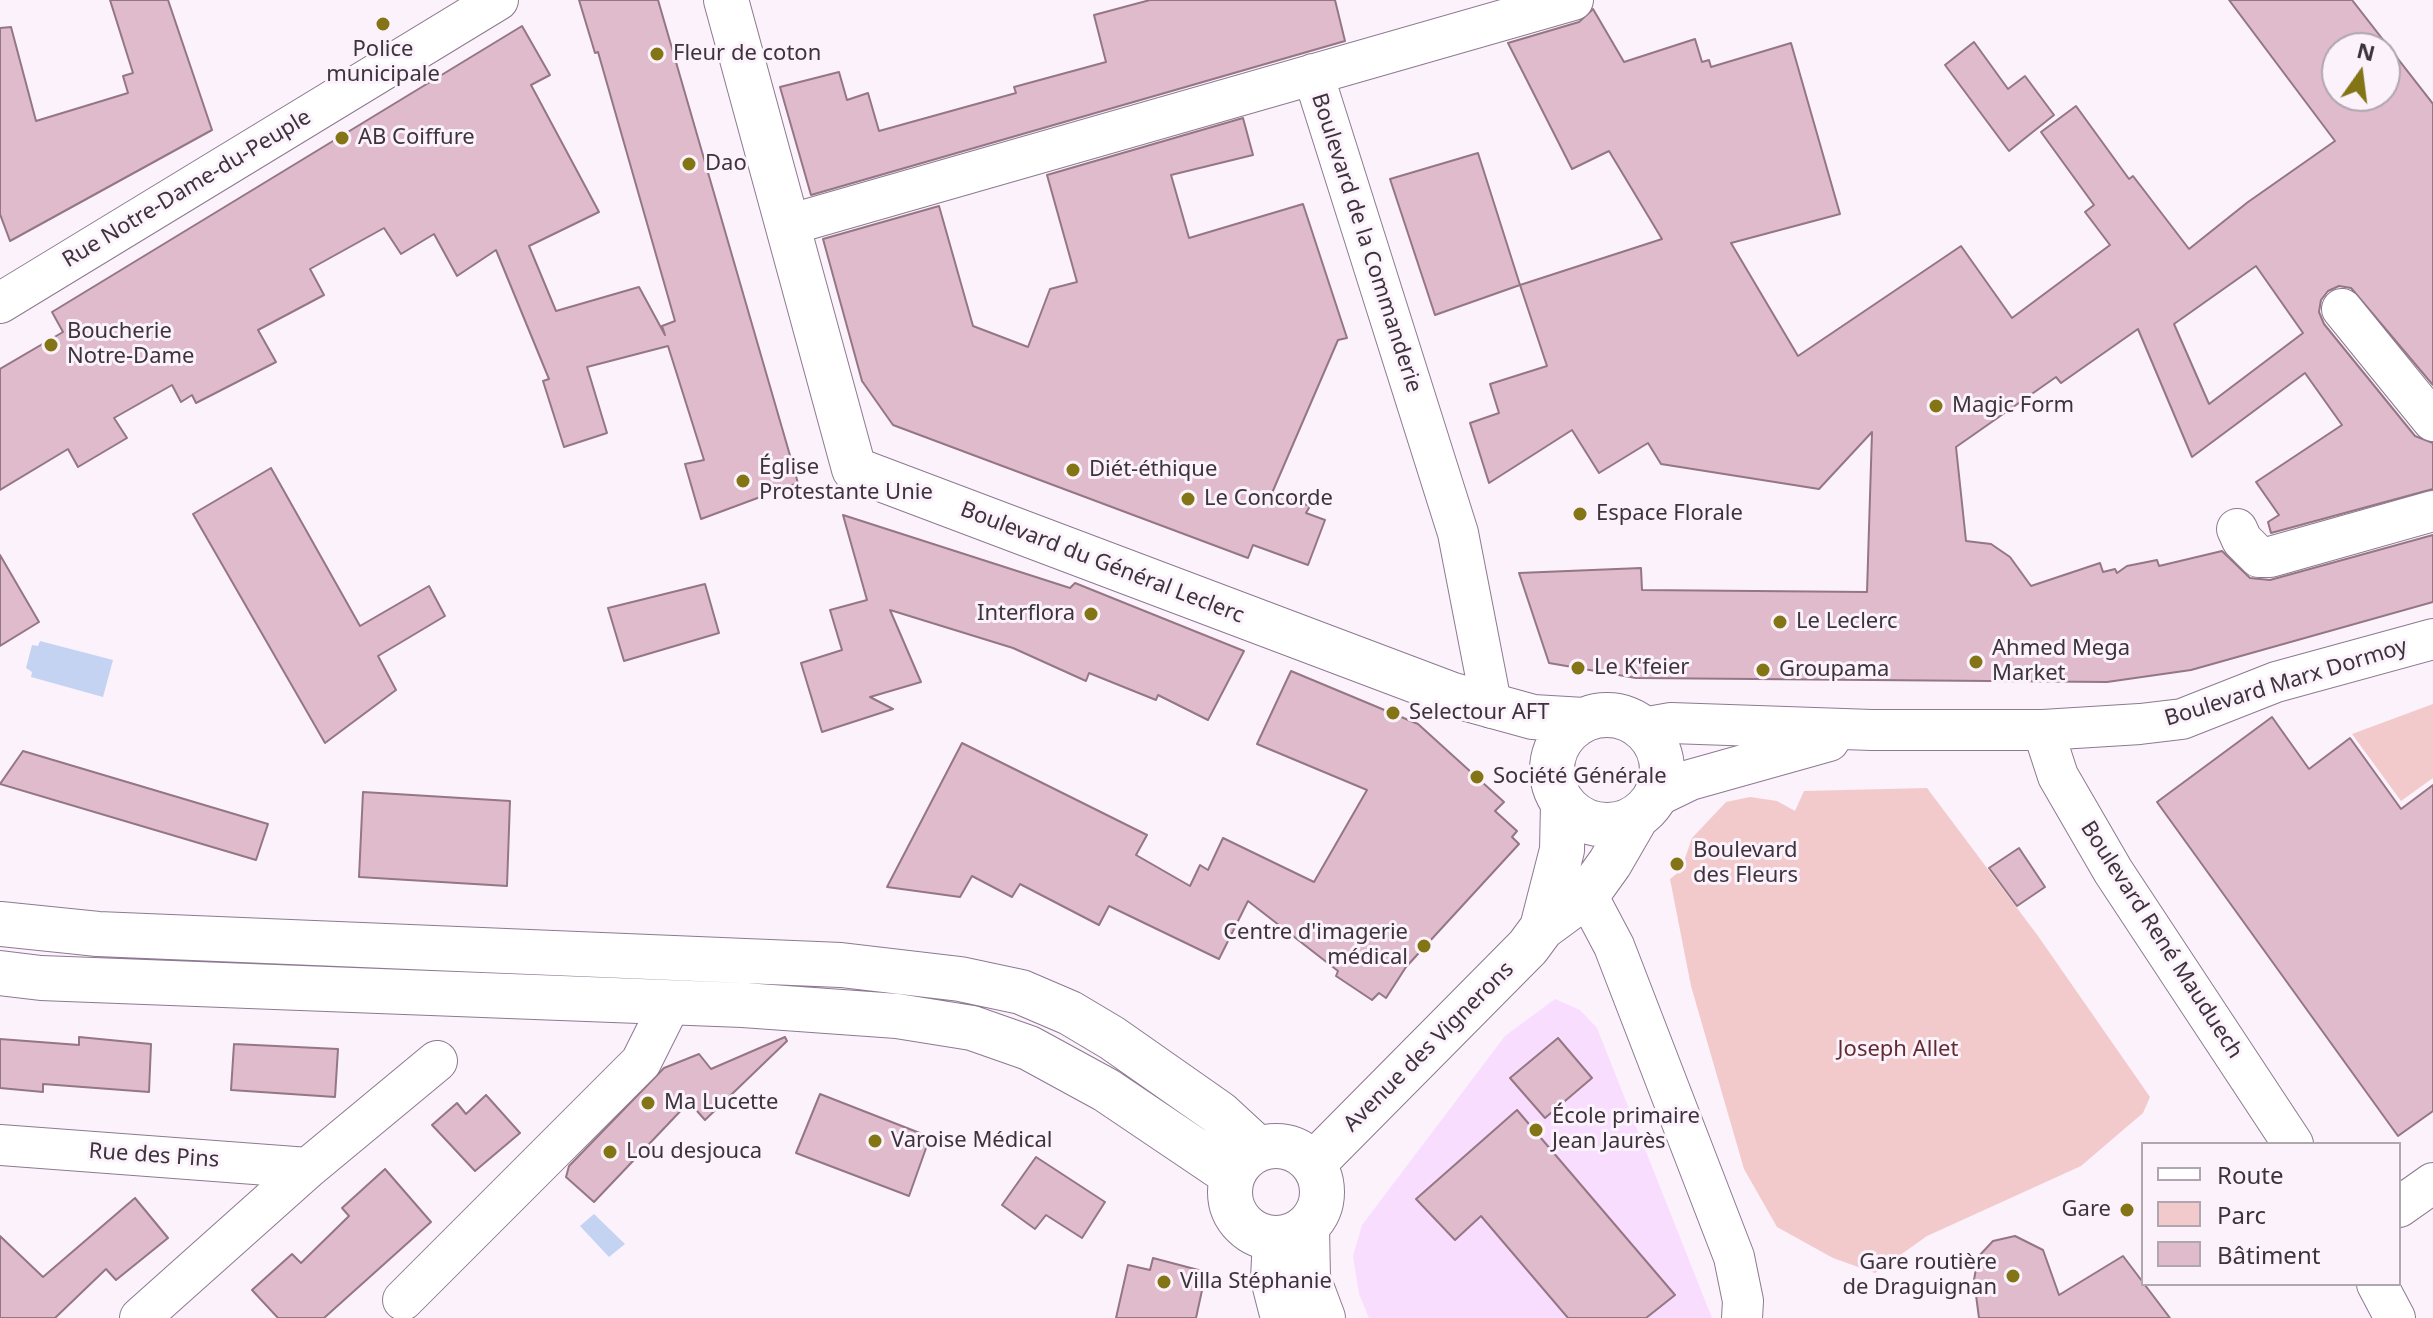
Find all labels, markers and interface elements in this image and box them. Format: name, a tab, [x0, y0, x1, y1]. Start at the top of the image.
marker: Police municipale	[374, 15, 392, 33]
north arrow	[2321, 32, 2401, 112]
text: N	[2354, 34, 2379, 67]
place label: Police municipale	[326, 37, 440, 88]
place label: Fleur de coton	[673, 41, 821, 67]
marker: Fleur de coton	[648, 45, 666, 63]
street label: Boulevard de la Commanderie	[1305, 90, 1427, 396]
street label: Rue Notre-Dame-du-Peuple	[58, 104, 316, 274]
place label: AB Coiffure	[358, 125, 475, 151]
marker: AB Coiffure	[333, 129, 351, 147]
place label: Dao	[705, 151, 747, 177]
marker: Dao	[680, 155, 698, 173]
place label: Boucherie Notre-Dame	[67, 319, 194, 370]
marker: Boucherie Notre-Dame	[42, 336, 60, 354]
place label: Magic Form	[1952, 393, 2074, 419]
marker: Magic Form	[1927, 397, 1945, 415]
place label: Église Protestante Unie	[759, 455, 933, 506]
place label: Diét-éthique	[1089, 457, 1217, 483]
marker: Diét-éthique	[1064, 461, 1082, 479]
marker: Église Protestante Unie	[734, 472, 752, 490]
place label: Le Concorde	[1204, 486, 1333, 512]
marker: Le Concorde	[1179, 490, 1197, 508]
street label: Boulevard du Général Leclerc	[956, 497, 1248, 629]
place label: Espace Florale	[1596, 501, 1743, 527]
marker: Espace Florale	[1571, 505, 1589, 523]
place label: Interflora	[977, 601, 1075, 627]
marker: Interflora	[1082, 605, 1100, 623]
place label: Le Leclerc	[1796, 609, 1897, 635]
marker: Le Leclerc	[1771, 613, 1789, 631]
street label: Boulevard Marx Dormoy	[2162, 634, 2410, 732]
place label: Ahmed Mega Market	[1992, 636, 2130, 688]
marker: Ahmed Mega Market	[1967, 653, 1985, 671]
place label: Le K'feier	[1594, 655, 1689, 681]
place label: Groupama	[1779, 657, 1889, 683]
marker: Le K'feier	[1569, 659, 1587, 677]
marker: Groupama	[1754, 661, 1772, 679]
place label: Selectour AFT	[1409, 700, 1549, 726]
marker: Selectour AFT	[1384, 704, 1402, 722]
place label: Société Générale	[1493, 764, 1667, 790]
marker: Société Générale	[1468, 768, 1486, 786]
street label: Boulevard René Mauduech	[2074, 816, 2248, 1064]
place label: Boulevard des Fleurs	[1693, 838, 1798, 890]
marker: Boulevard des Fleurs	[1668, 855, 1686, 873]
place label: Centre d'imagerie médical	[1223, 920, 1408, 972]
marker: Centre d'imagerie médical	[1415, 937, 1433, 955]
street label: Avenue des Vignerons	[1338, 956, 1520, 1138]
park label: Joseph Allet	[1838, 1037, 1958, 1063]
place label: Ma Lucette	[664, 1090, 778, 1116]
marker: Ma Lucette	[639, 1094, 657, 1112]
place label: École primaire Jean Jaurès	[1552, 1104, 1700, 1156]
marker: École primaire Jean Jaurès	[1527, 1121, 1545, 1139]
place label: Varoise Médical	[891, 1128, 1053, 1154]
marker: Varoise Médical	[866, 1132, 884, 1150]
street label: Rue des Pins	[88, 1138, 220, 1174]
place label: Lou desjouca	[626, 1139, 762, 1165]
legend	[2141, 1142, 2401, 1286]
marker: Lou desjouca	[601, 1143, 619, 1161]
text: Route	[2217, 1158, 2283, 1191]
place label: Gare	[2062, 1197, 2111, 1223]
text: Parc	[2217, 1198, 2266, 1231]
marker: Gare	[2118, 1201, 2136, 1219]
text: Bâtiment	[2217, 1238, 2320, 1271]
place label: Gare routière de Draguignan	[1842, 1250, 1997, 1302]
marker: Gare routière de Draguignan	[2004, 1267, 2022, 1285]
place label: Villa Stéphanie	[1180, 1269, 1332, 1295]
marker: Villa Stéphanie	[1155, 1273, 1173, 1291]

